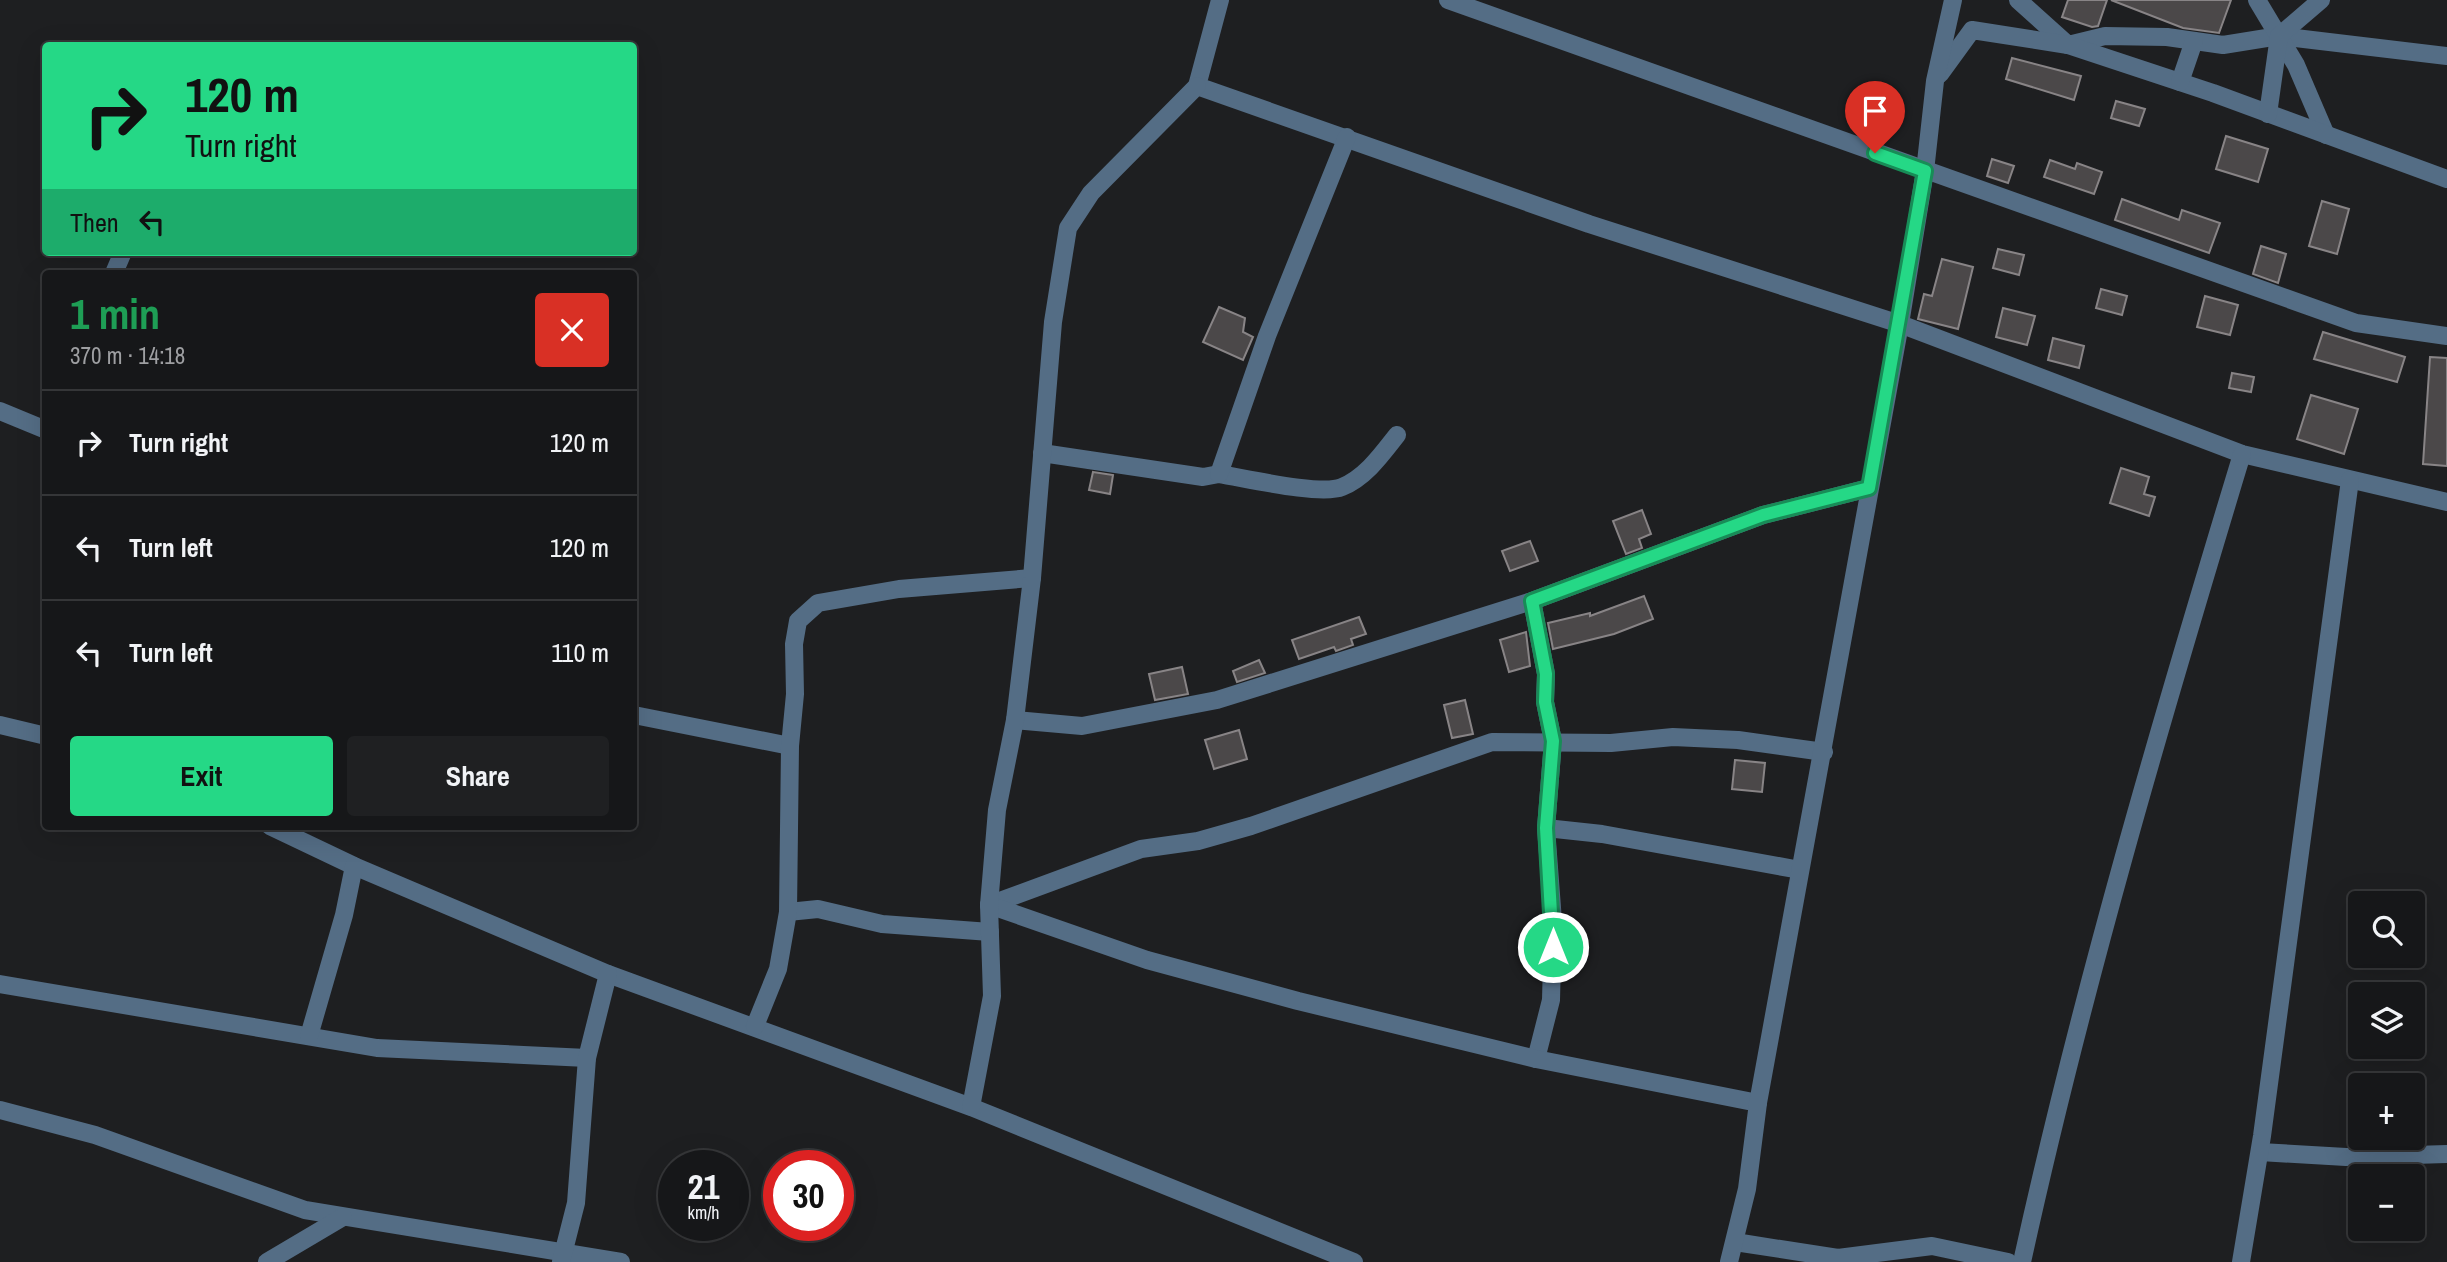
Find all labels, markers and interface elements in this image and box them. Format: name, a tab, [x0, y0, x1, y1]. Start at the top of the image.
text: 120 m	[185, 61, 299, 127]
icon: right	[70, 70, 161, 161]
pin	[1845, 81, 1905, 153]
icon: arrive	[1856, 92, 1894, 130]
text: Turn right	[185, 124, 297, 167]
icon: left	[133, 203, 171, 241]
text: Then	[70, 205, 119, 240]
text: 1 min	[70, 286, 160, 342]
button: close	[535, 293, 609, 367]
text: 370 m · 14:18	[70, 340, 185, 371]
icon: right	[70, 424, 108, 462]
text: Turn right	[129, 425, 228, 460]
text: 120 m	[550, 425, 609, 460]
icon: left	[70, 529, 108, 567]
text: Turn left	[129, 530, 213, 565]
text: 120 m	[550, 530, 609, 565]
icon: left	[70, 634, 108, 672]
text: Turn left	[129, 635, 213, 670]
text: 110 m	[551, 635, 609, 670]
button: Exit	[70, 736, 333, 816]
button: Share	[347, 736, 609, 816]
map controls	[2348, 891, 2425, 1241]
button: search	[2348, 891, 2425, 968]
position arrow	[1516, 910, 1590, 984]
button: layers	[2348, 982, 2425, 1059]
button: +	[2348, 1073, 2425, 1150]
speed limit sign: 30	[763, 1150, 854, 1241]
text: 21	[688, 1163, 719, 1210]
button: −	[2348, 1164, 2425, 1241]
text: km/h	[688, 1200, 720, 1225]

